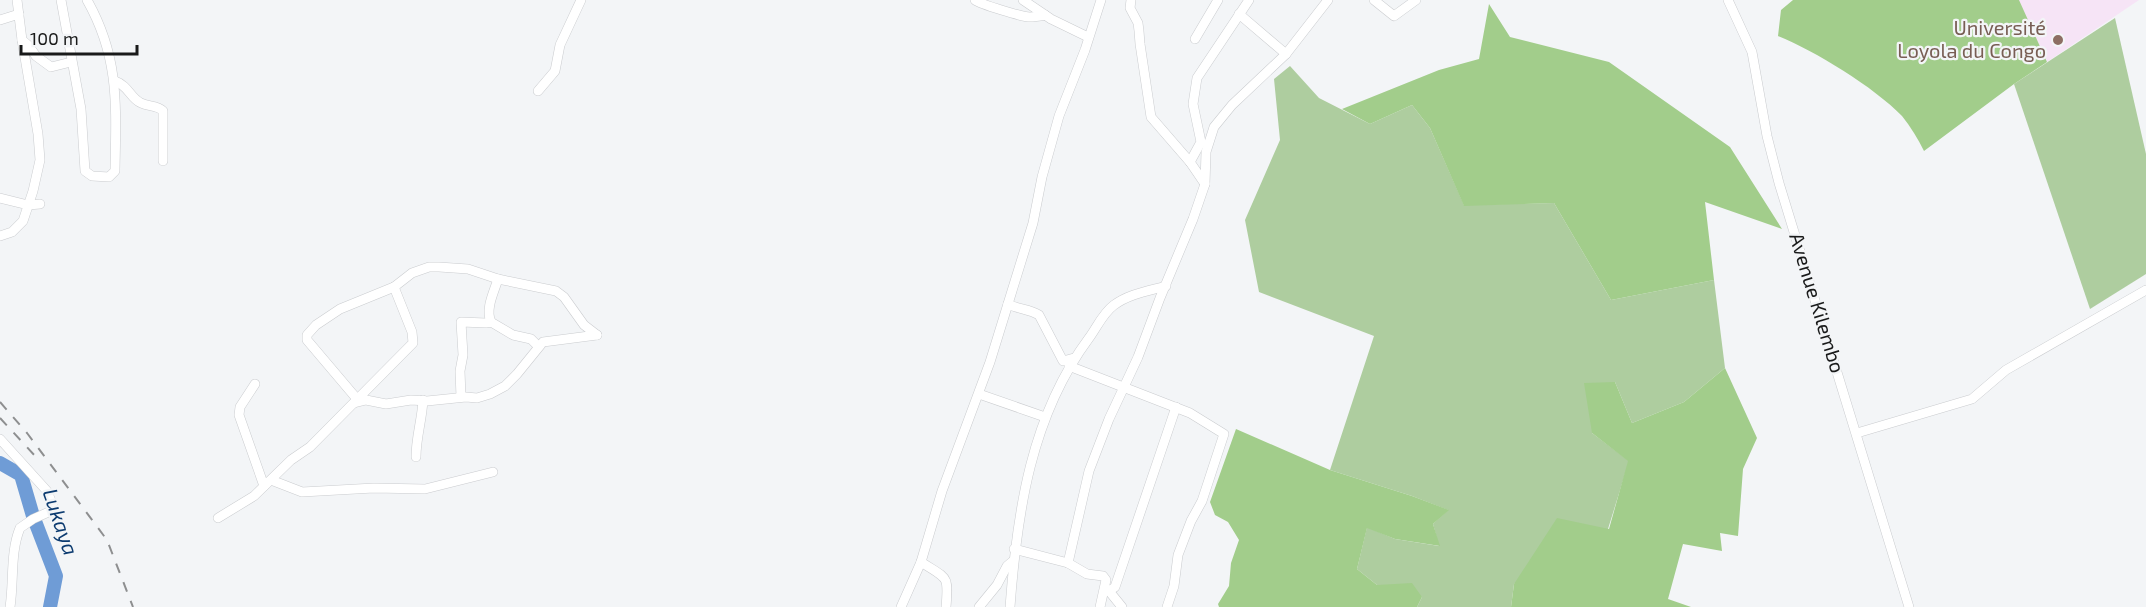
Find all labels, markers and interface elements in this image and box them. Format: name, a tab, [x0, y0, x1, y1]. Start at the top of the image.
place label: Université Loyola du Congo	[1897, 15, 2046, 62]
scale bar	[21, 18, 136, 56]
text: 100 m	[30, 27, 79, 49]
marker: Université Loyola du Congo	[2051, 33, 2065, 47]
street label: Avenue Kilembo	[1785, 230, 1851, 376]
water label: Lukaya	[37, 485, 84, 558]

